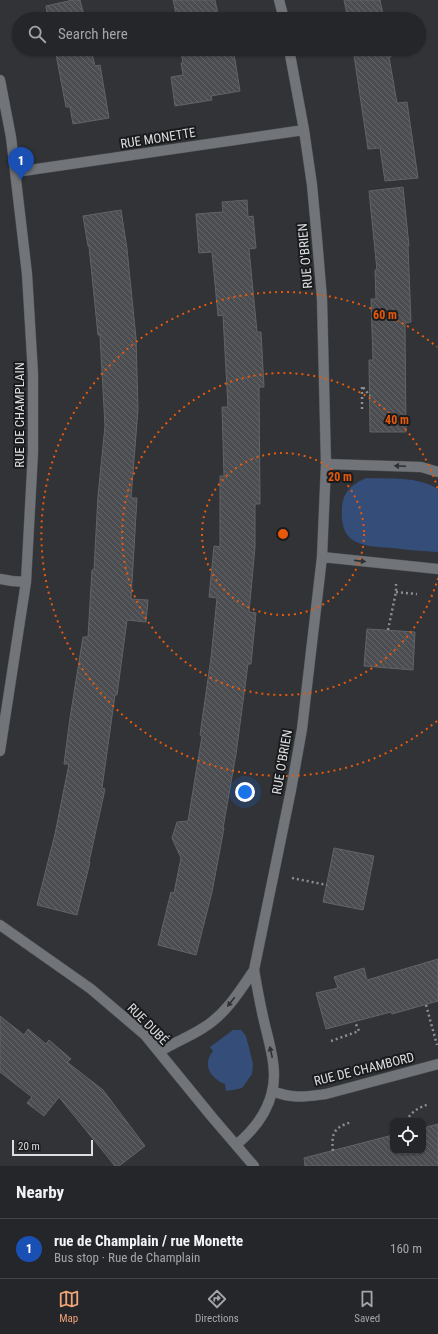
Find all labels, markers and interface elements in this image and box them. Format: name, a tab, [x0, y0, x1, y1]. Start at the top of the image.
search box	[12, 12, 426, 56]
icon: search	[26, 23, 48, 45]
text: Search here	[58, 25, 128, 43]
street label: RUE MONETTE	[119, 125, 197, 151]
pin: 1	[8, 147, 34, 180]
street label: RUE O'BRIEN	[295, 223, 315, 289]
text: 60 m	[373, 308, 397, 322]
street label: RUE DE CHAMPLAIN	[12, 362, 27, 468]
text: 40 m	[385, 413, 409, 427]
one-way arrow	[393, 463, 406, 469]
text: 20 m	[328, 470, 352, 484]
centre of rings	[276, 527, 290, 541]
one-way arrow	[354, 558, 366, 564]
street label: RUE O'BRIEN	[269, 728, 295, 796]
your location	[235, 782, 255, 802]
one-way arrow	[227, 996, 235, 1007]
street label: RUE DUBÉ	[124, 1000, 172, 1048]
one-way arrow	[267, 1046, 273, 1059]
street label: RUE DE CHAMBORD	[312, 1049, 416, 1089]
map controls	[390, 1118, 426, 1154]
button: locate	[390, 1118, 426, 1154]
scale bar	[12, 1138, 93, 1157]
text: 20 m	[18, 1140, 40, 1153]
text: Nearby	[16, 1182, 64, 1202]
text: rue de Champlain / rue Monette	[54, 1232, 243, 1250]
text: 1	[26, 1241, 32, 1256]
text: 160 m	[390, 1241, 422, 1256]
text: Bus stop · Rue de Champlain	[54, 1250, 200, 1265]
tab: Map	[58, 1288, 80, 1325]
tab: Directions	[195, 1288, 239, 1325]
tab: Saved	[354, 1288, 380, 1325]

